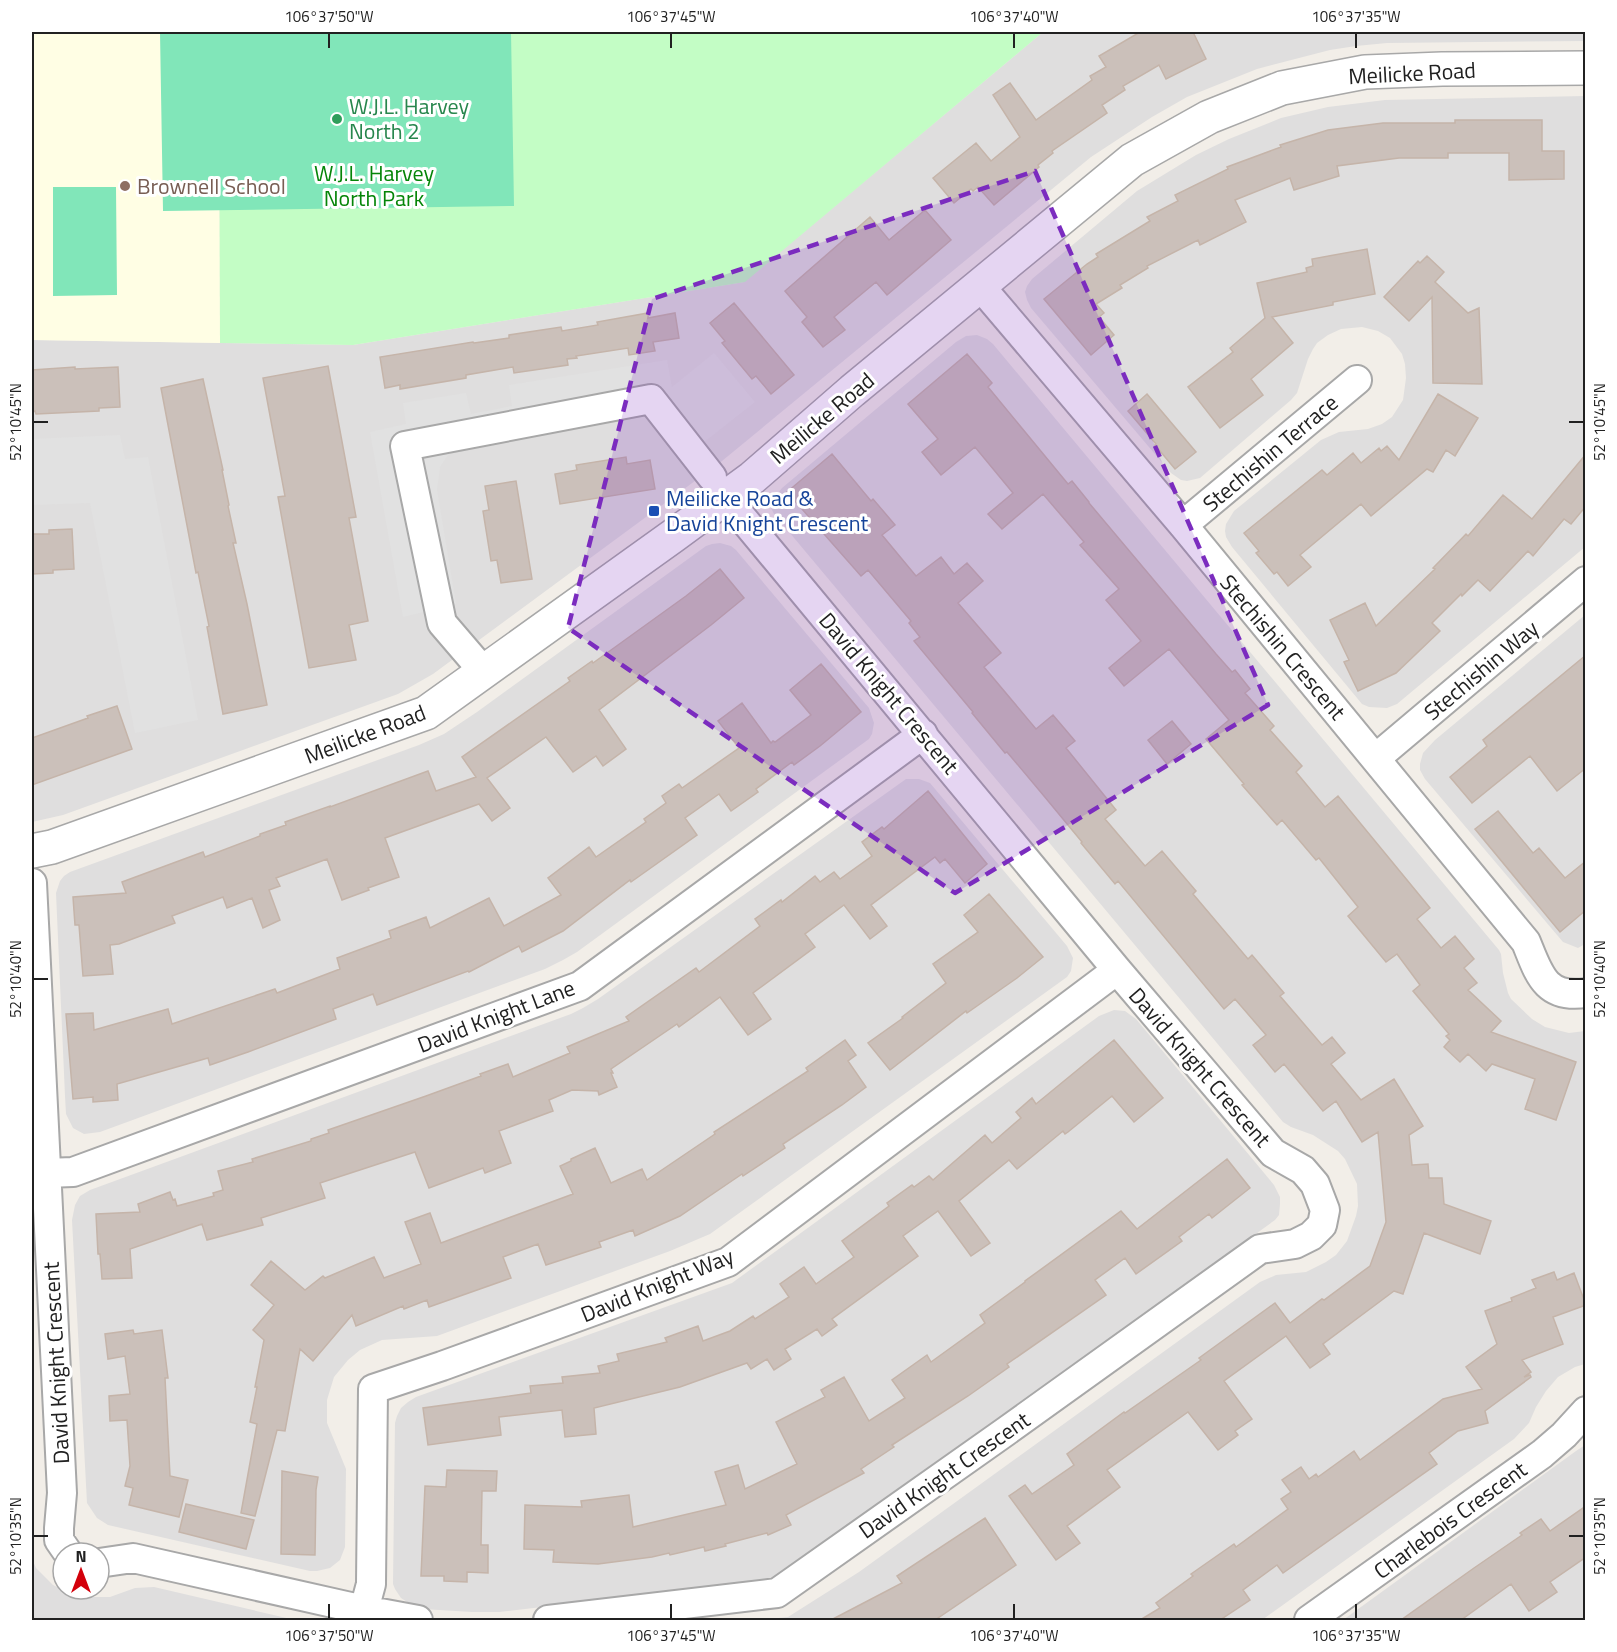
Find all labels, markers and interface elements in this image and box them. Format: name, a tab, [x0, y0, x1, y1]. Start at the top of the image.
text: 106°37'50"W	[284, 5, 374, 28]
text: 106°37'45"W	[626, 5, 716, 28]
text: 106°37'40"W	[969, 5, 1059, 28]
text: 106°37'35"W	[1311, 5, 1401, 28]
street label: Meilicke Road	[1347, 53, 1477, 93]
place label: W.J.L. Harvey North 2	[349, 89, 469, 148]
marker: W.J.L. Harvey North 2	[330, 112, 344, 126]
park label: W.J.L. Harvey North Park	[314, 156, 434, 215]
place label: Brownell School	[137, 169, 286, 203]
marker: Brownell School	[118, 179, 132, 193]
street label: Meilicke Road	[762, 364, 882, 472]
text: 52°10'45"N	[4, 383, 27, 461]
text: 52°10'45"N	[1588, 383, 1611, 461]
street label: Stechishin Terrace	[1195, 386, 1345, 520]
place label: Meilicke Road & David Knight Crescent	[666, 481, 869, 540]
marker: Meilicke Road & David Knight Crescent	[647, 504, 661, 518]
street label: Stechishin Crescent	[1212, 567, 1354, 727]
street label: David Knight Crescent	[811, 605, 967, 782]
street label: Stechishin Way	[1416, 611, 1546, 728]
street label: Meilicke Road	[299, 695, 431, 773]
text: 52°10'40"N	[4, 940, 27, 1018]
text: 52°10'40"N	[1588, 940, 1611, 1018]
street label: David Knight Lane	[412, 970, 580, 1062]
street label: David Knight Crescent	[1121, 979, 1279, 1155]
street label: David Knight Way	[575, 1239, 739, 1331]
street label: David Knight Crescent	[34, 1261, 78, 1465]
street label: David Knight Crescent	[851, 1403, 1037, 1547]
street label: Charlebois Crescent	[1366, 1452, 1534, 1587]
text: 52°10'35"N	[4, 1497, 27, 1575]
text: 52°10'35"N	[1588, 1497, 1611, 1575]
north arrow	[51, 1541, 111, 1601]
text: N	[75, 1544, 87, 1568]
text: 106°37'50"W	[284, 1624, 374, 1647]
text: 106°37'45"W	[626, 1624, 716, 1647]
text: 106°37'40"W	[969, 1624, 1059, 1647]
text: 106°37'35"W	[1311, 1624, 1401, 1647]

